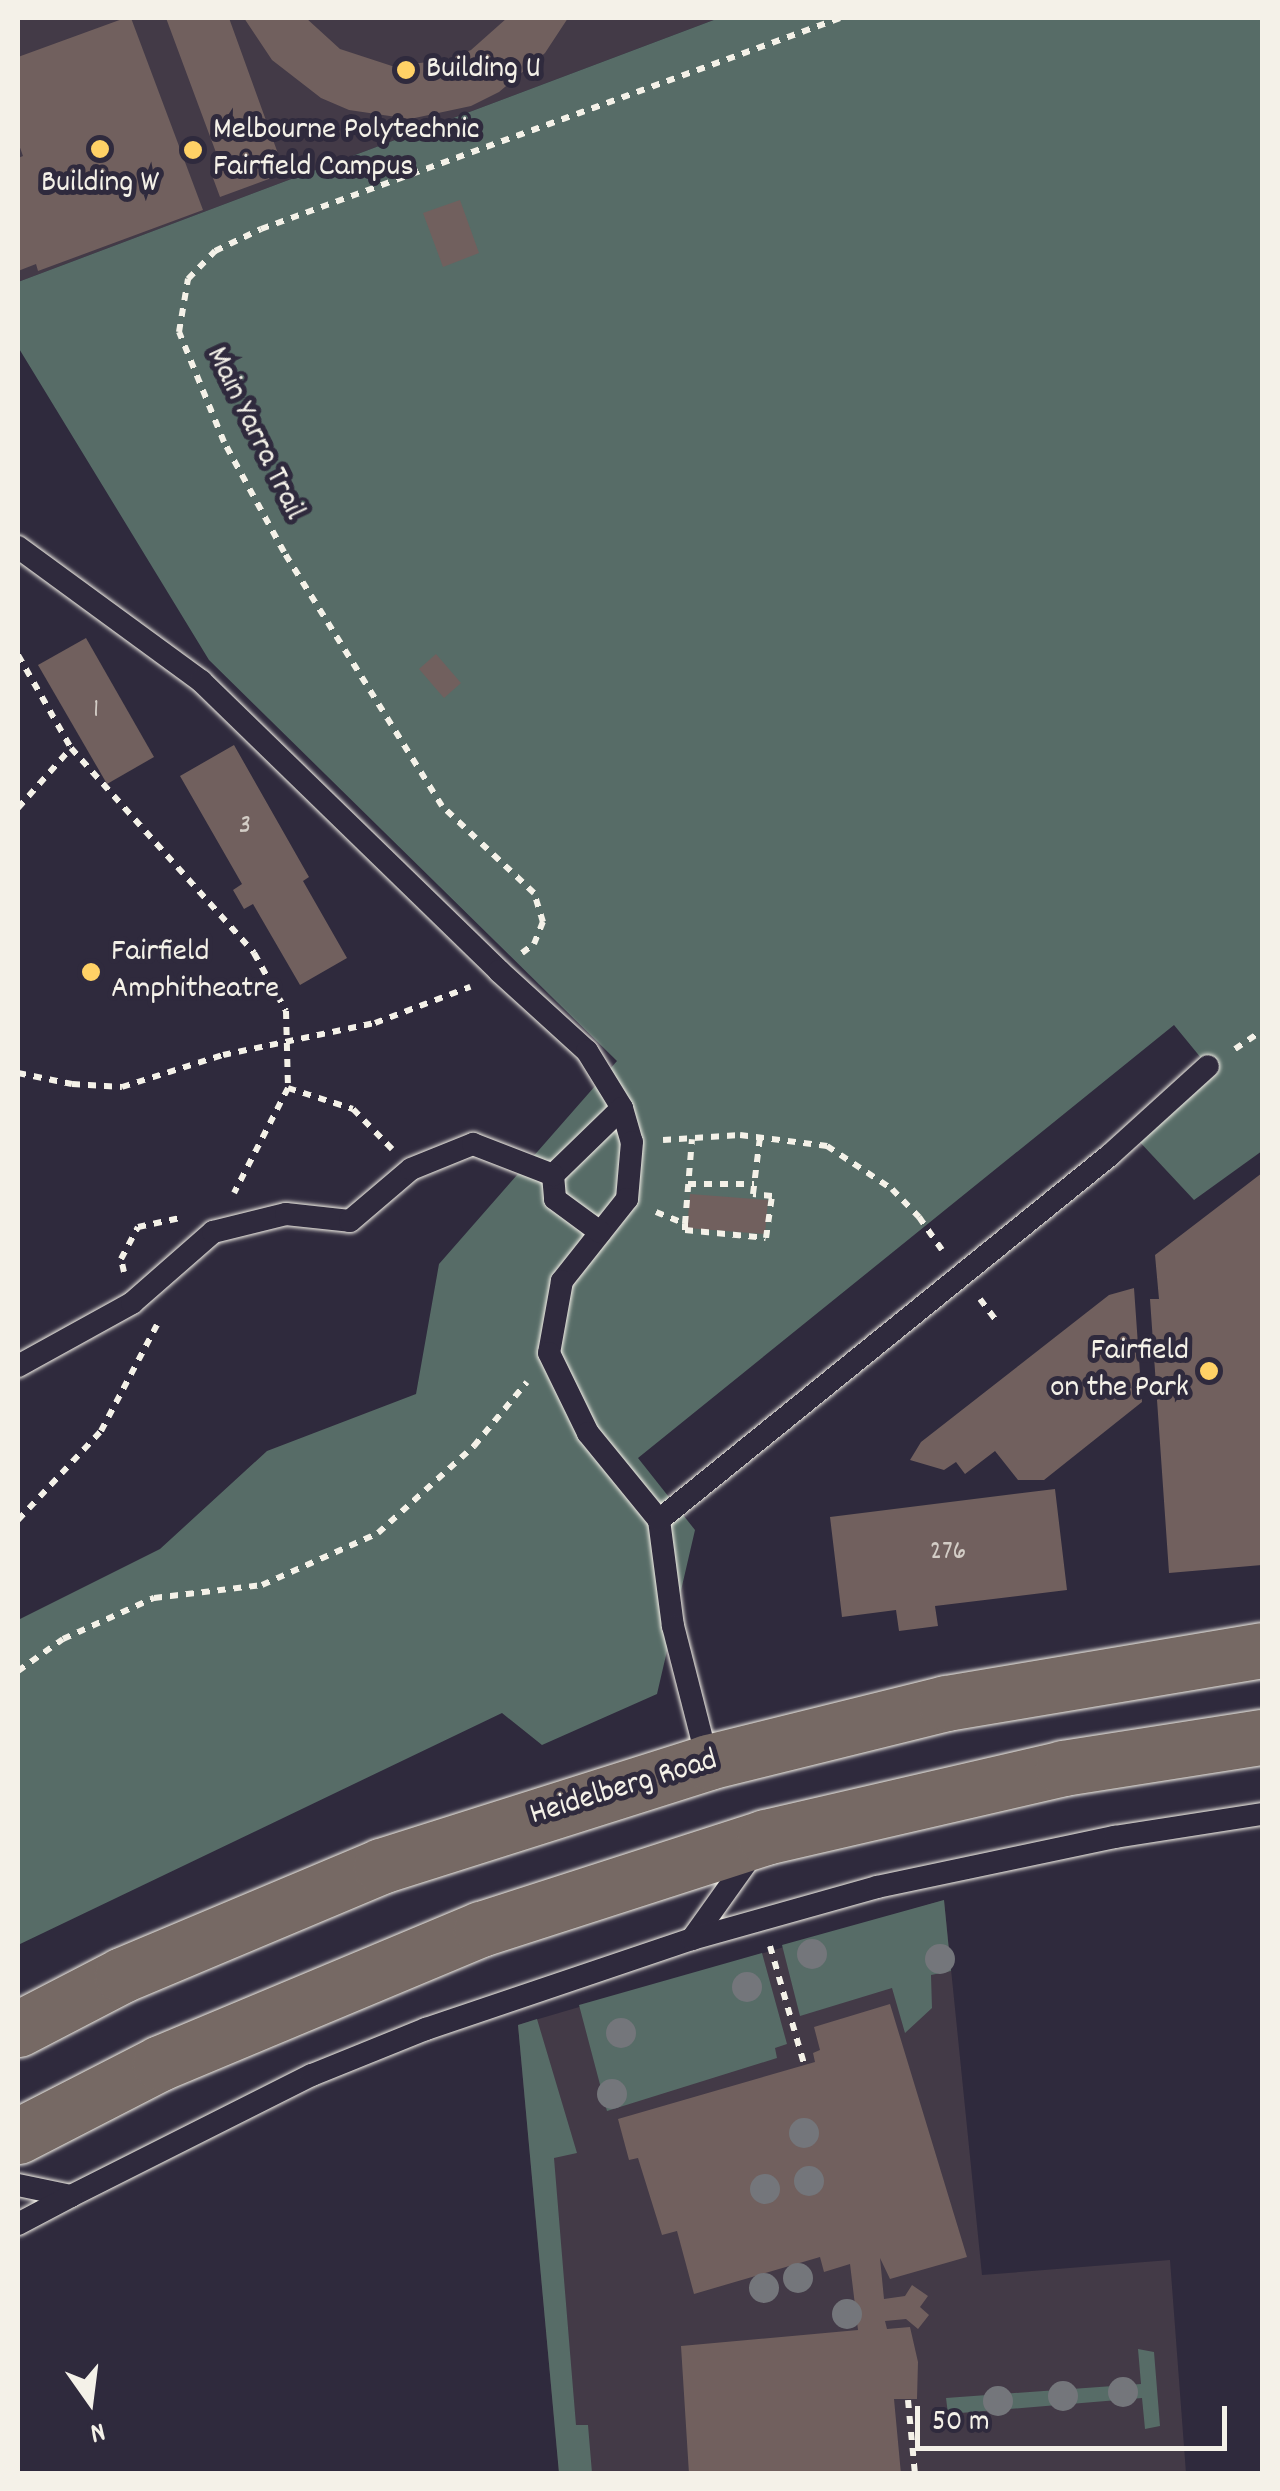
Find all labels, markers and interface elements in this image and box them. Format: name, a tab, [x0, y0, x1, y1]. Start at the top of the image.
place label: Building U	[426, 51, 541, 89]
marker: Building U	[395, 59, 417, 81]
place label: Melbourne Polytechnic Fairfield Campus	[213, 113, 480, 188]
marker: Building W	[89, 138, 111, 160]
marker: Melbourne Polytechnic Fairfield Campus	[182, 139, 204, 161]
place label: Building W	[41, 165, 159, 203]
street label: Main Yarra Trail	[196, 341, 312, 527]
house number: 1	[93, 694, 99, 728]
house number: 3	[239, 810, 251, 844]
place label: Fairfield Amphitheatre	[111, 935, 279, 1010]
marker: Fairfield Amphitheatre	[80, 961, 102, 983]
place label: Fairfield on the Park	[1050, 1334, 1189, 1409]
marker: Fairfield on the Park	[1198, 1360, 1220, 1382]
house number: 276	[930, 1536, 966, 1570]
street label: Heidelberg Road	[526, 1742, 722, 1836]
north arrow	[40, 2351, 140, 2451]
scale bar	[920, 2386, 1232, 2448]
text: 50 m	[932, 2402, 990, 2445]
text: N	[86, 2409, 109, 2451]

